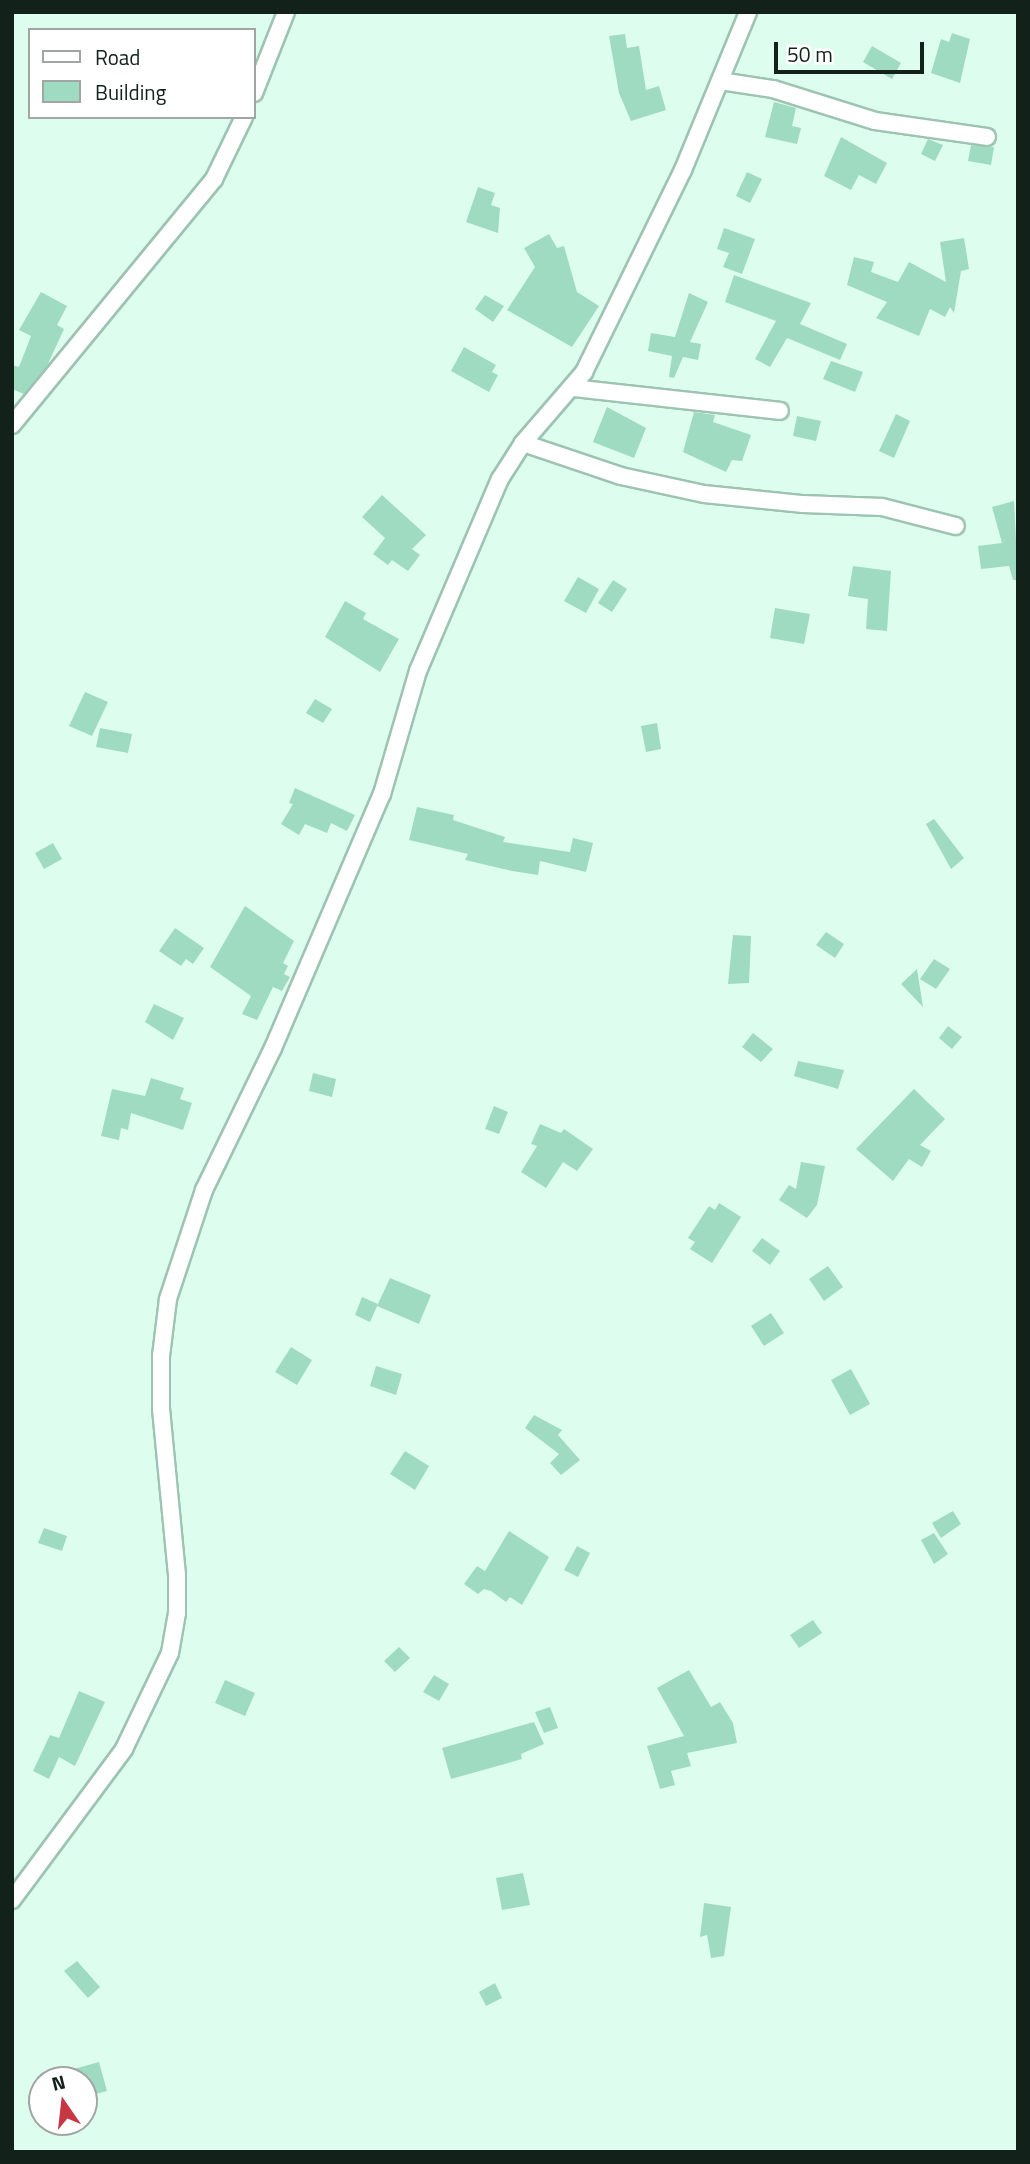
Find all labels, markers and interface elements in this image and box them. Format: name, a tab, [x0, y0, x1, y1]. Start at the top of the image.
legend	[28, 28, 256, 119]
scale bar	[778, 28, 928, 72]
text: 50 m	[787, 38, 833, 70]
text: Road	[95, 41, 140, 73]
text: Building	[95, 76, 166, 108]
north arrow	[28, 2066, 98, 2136]
text: N	[48, 2066, 68, 2098]

